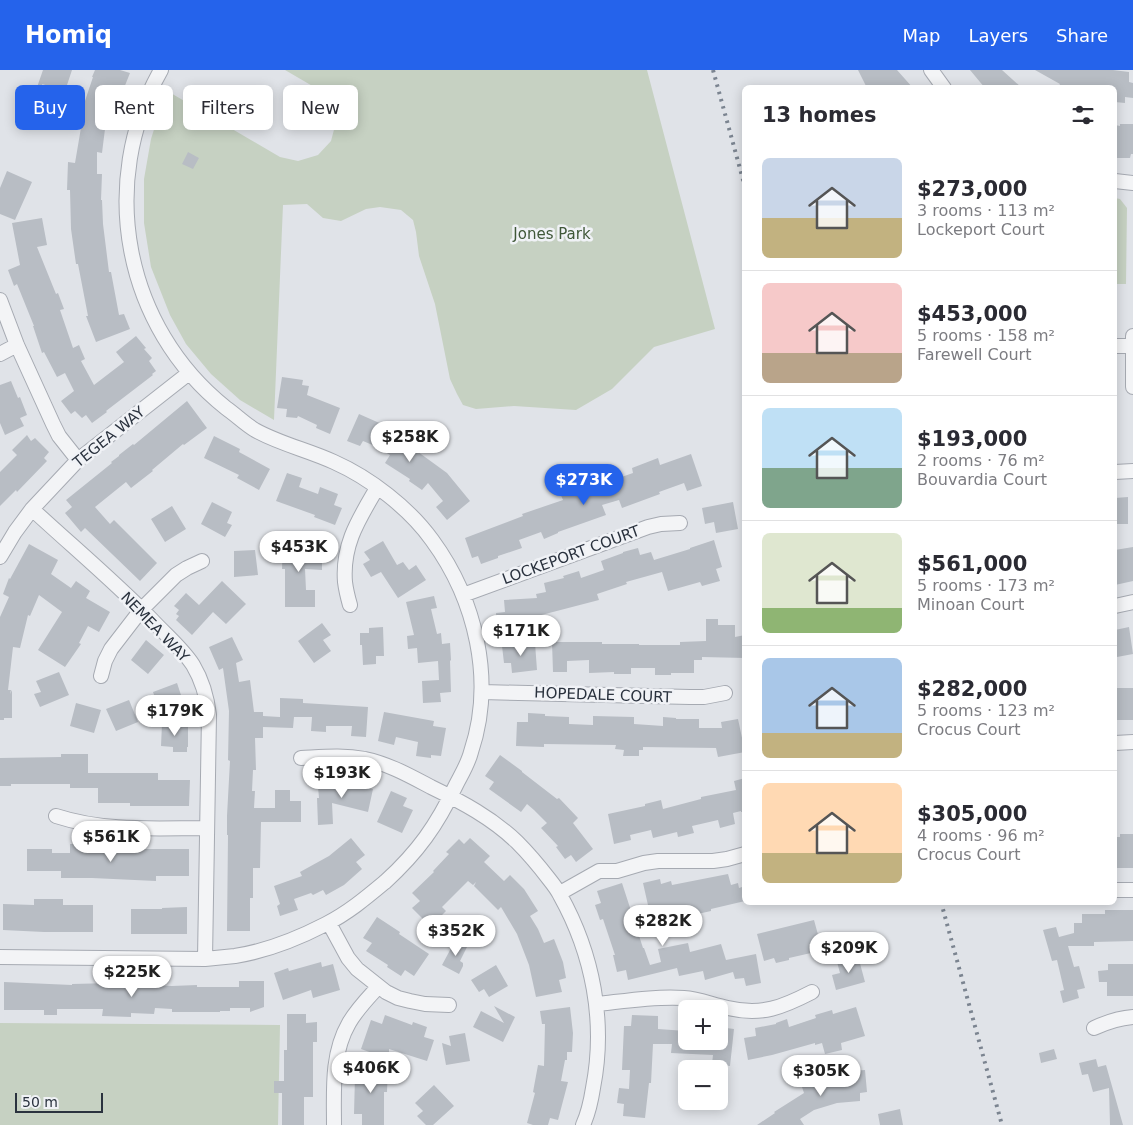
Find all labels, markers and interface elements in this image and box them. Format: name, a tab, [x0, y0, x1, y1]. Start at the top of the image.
text: Homiq	[25, 21, 112, 49]
text: Map	[902, 25, 940, 46]
text: Layers	[968, 25, 1028, 46]
text: Share	[1056, 25, 1108, 46]
chip: Buy	[15, 85, 85, 130]
chip: Rent	[95, 85, 173, 130]
chip: Filters	[183, 85, 273, 130]
chip: New	[283, 85, 358, 130]
icon: filters	[1069, 101, 1097, 129]
text: 13 homes	[762, 103, 877, 127]
text: $273,000	[917, 177, 1027, 201]
icon: home	[802, 178, 862, 238]
text: 3 rooms · 113 m²	[917, 201, 1055, 220]
text: Lockeport Court	[917, 220, 1045, 239]
park label: Jones Park	[512, 225, 591, 243]
text: $453,000	[917, 302, 1027, 326]
icon: home	[802, 303, 862, 363]
text: 5 rooms · 158 m²	[917, 326, 1055, 345]
text: Farewell Court	[917, 345, 1031, 364]
street label: TEGEA WAY	[69, 402, 149, 472]
pin: $258K	[375, 420, 445, 463]
text: $258K	[382, 427, 438, 446]
text: $193,000	[917, 427, 1027, 451]
icon: home	[802, 428, 862, 488]
text: 2 rooms · 76 m²	[917, 451, 1045, 470]
pin: $273K	[549, 464, 619, 506]
text: $273K	[556, 470, 612, 489]
text: Bouvardia Court	[917, 470, 1047, 489]
street label: LOCKEPORT COURT	[500, 521, 643, 588]
pin: $453K	[264, 530, 334, 573]
text: $453K	[271, 537, 327, 556]
text: $561,000	[917, 552, 1027, 576]
icon: home	[802, 553, 862, 613]
text: 5 rooms · 173 m²	[917, 576, 1055, 595]
street label: NEMEA WAY	[117, 588, 193, 666]
text: Minoan Court	[917, 595, 1024, 614]
pin: $171K	[486, 614, 556, 657]
text: $171K	[493, 621, 549, 640]
text: $282,000	[917, 677, 1027, 701]
icon: home	[802, 678, 862, 738]
street label: HOPEDALE COURT	[534, 684, 673, 706]
pin: $179K	[140, 694, 210, 737]
text: $179K	[147, 701, 203, 720]
text: 5 rooms · 123 m²	[917, 701, 1055, 720]
text: Crocus Court	[917, 720, 1021, 739]
pin: $193K	[307, 756, 377, 799]
text: $193K	[314, 763, 370, 782]
text: $305,000	[917, 802, 1027, 826]
icon: home	[802, 803, 862, 863]
pin: $561K	[76, 820, 146, 863]
text: 4 rooms · 96 m²	[917, 826, 1045, 845]
text: $561K	[83, 827, 139, 846]
text: Crocus Court	[917, 845, 1021, 864]
pin: $282K	[628, 904, 698, 947]
text: $282K	[635, 911, 691, 930]
pin: $352K	[421, 914, 491, 957]
text: $352K	[428, 921, 484, 940]
pin: $209K	[814, 932, 884, 974]
text: $209K	[821, 938, 877, 957]
pin: $225K	[97, 956, 167, 998]
text: $225K	[104, 962, 160, 981]
map controls	[678, 1000, 728, 1110]
button: +	[678, 1000, 728, 1050]
pin: $406K	[336, 1052, 406, 1094]
pin: $305K	[786, 1054, 856, 1097]
text: $406K	[343, 1058, 399, 1077]
button: −	[678, 1060, 728, 1110]
text: $305K	[793, 1061, 849, 1080]
scale bar	[15, 1090, 102, 1113]
text: 50 m	[22, 1094, 58, 1110]

